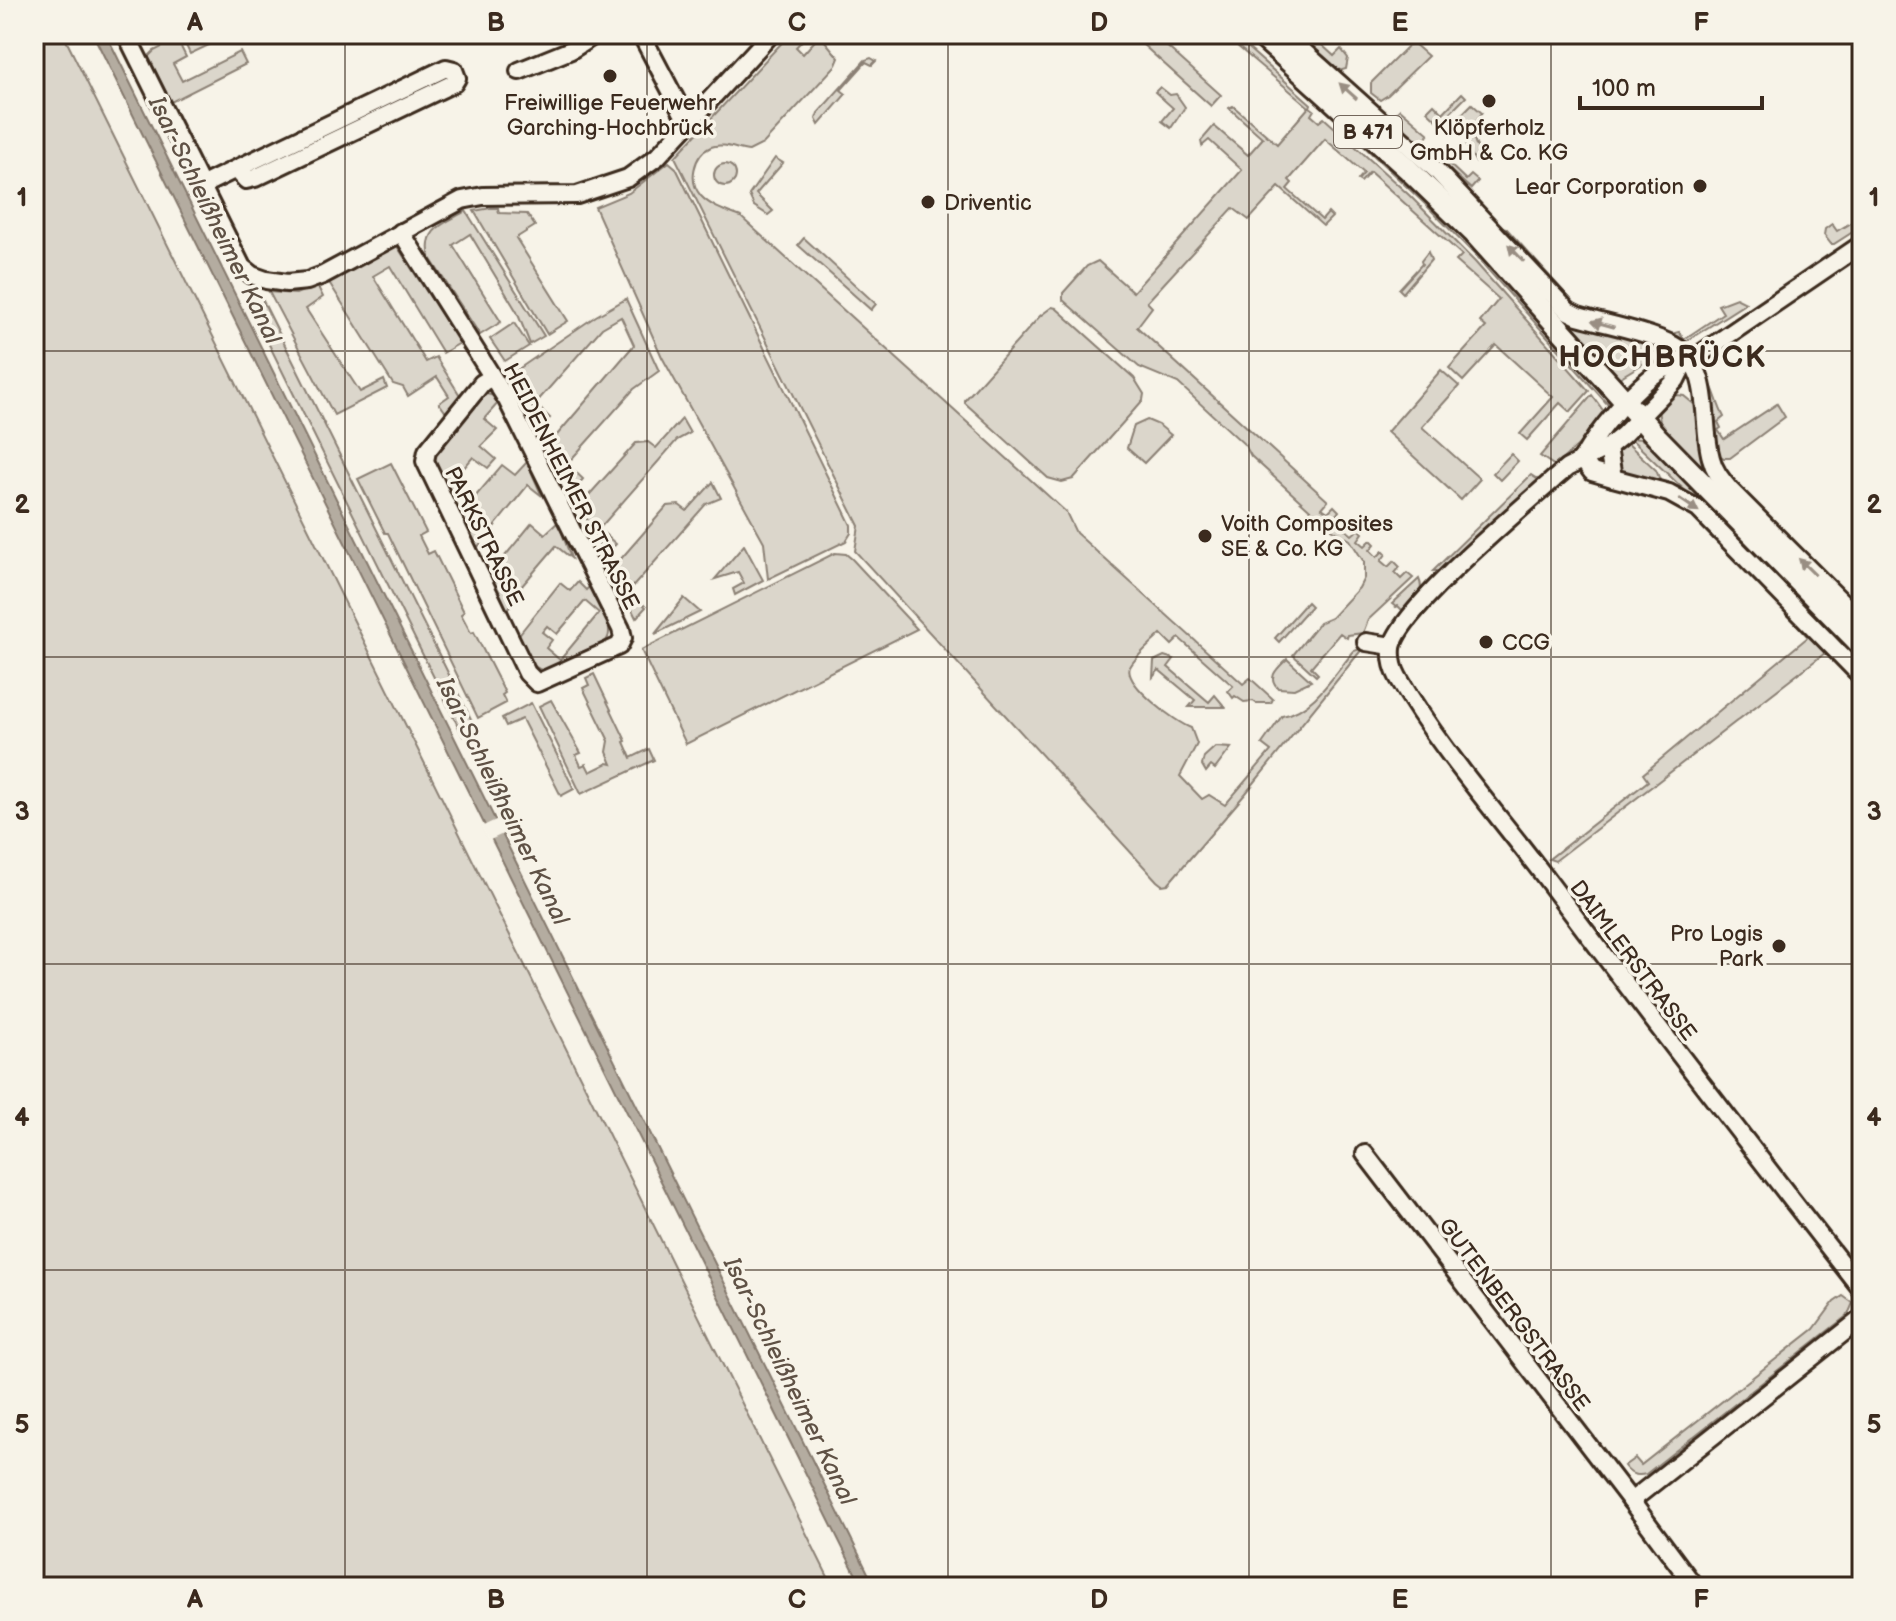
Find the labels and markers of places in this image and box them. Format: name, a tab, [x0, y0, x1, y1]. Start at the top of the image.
marker: Freiwillige Feuerwehr Garching-Hochbrück	[601, 67, 619, 85]
place label: Freiwillige Feuerwehr Garching-Hochbrück	[504, 90, 717, 142]
marker: Klöpferholz GmbH & Co. KG	[1480, 92, 1498, 110]
place label: Klöpferholz GmbH & Co. KG	[1410, 115, 1568, 167]
place label: Lear Corporation	[1515, 174, 1684, 201]
marker: Lear Corporation	[1691, 177, 1709, 195]
place label: Driventic	[944, 190, 1032, 217]
marker: Driventic	[919, 193, 937, 211]
place label: Voith Composites SE & Co. KG	[1221, 511, 1393, 563]
marker: Voith Composites SE & Co. KG	[1196, 527, 1214, 545]
place label: CCG	[1502, 630, 1550, 657]
marker: CCG	[1477, 633, 1495, 651]
place label: Pro Logis Park	[1670, 921, 1763, 973]
marker: Pro Logis Park	[1770, 937, 1788, 955]

